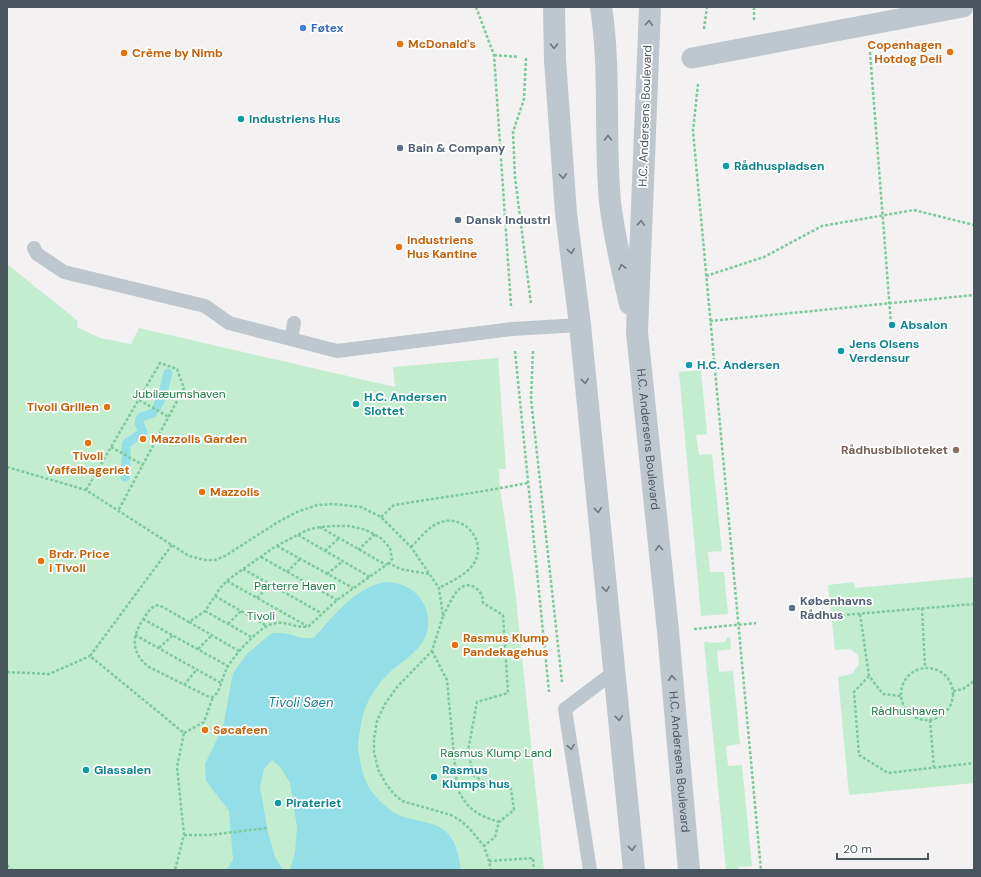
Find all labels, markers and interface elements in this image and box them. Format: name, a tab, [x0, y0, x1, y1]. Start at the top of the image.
place label: Føtex	[311, 20, 344, 36]
one-way arrow	[645, 20, 653, 26]
marker: Føtex	[298, 23, 308, 33]
place label: McDonald's	[408, 36, 476, 52]
place label: Copenhagen Hotdog Deli	[867, 37, 942, 67]
marker: McDonald's	[395, 39, 405, 49]
one-way arrow	[550, 43, 559, 49]
place label: Crème by Nimb	[132, 45, 223, 61]
street label: H.C. Andersens Boulevard	[635, 45, 655, 187]
marker: Copenhagen Hotdog Deli	[945, 47, 955, 57]
marker: Crème by Nimb	[119, 48, 129, 58]
place label: Industriens Hus	[249, 111, 341, 127]
marker: Industriens Hus	[236, 114, 246, 124]
one-way arrow	[603, 135, 612, 141]
place label: Bain & Company	[408, 140, 506, 156]
marker: Bain & Company	[395, 143, 405, 153]
place label: Rådhuspladsen	[734, 158, 824, 174]
marker: Rådhuspladsen	[721, 161, 731, 171]
one-way arrow	[559, 173, 568, 179]
place label: Dansk Industri	[466, 212, 551, 228]
marker: Dansk Industri	[453, 215, 463, 225]
one-way arrow	[637, 220, 645, 226]
place label: Industriens Hus Kantine	[407, 232, 477, 262]
marker: Industriens Hus Kantine	[394, 242, 404, 252]
one-way arrow	[566, 248, 575, 254]
one-way arrow	[618, 264, 626, 270]
place label: Absalon	[900, 317, 948, 333]
marker: Absalon	[887, 320, 897, 330]
place label: Jens Olsens Verdensur	[849, 336, 919, 366]
marker: Jens Olsens Verdensur	[836, 346, 846, 356]
place label: H.C. Andersen	[697, 357, 780, 373]
marker: H.C. Andersen	[684, 360, 694, 370]
street label: H.C. Andersens Boulevard	[633, 368, 663, 511]
one-way arrow	[581, 378, 590, 384]
park label: Jubilæumshaven	[132, 386, 226, 402]
place label: H.C. Andersen Slottet	[364, 389, 447, 419]
place label: Tivoli Grillen	[27, 399, 99, 415]
marker: H.C. Andersen Slottet	[351, 399, 361, 409]
marker: Tivoli Grillen	[102, 402, 112, 412]
place label: Mazzolis Garden	[151, 431, 247, 447]
marker: Mazzolis Garden	[138, 434, 148, 444]
marker: Tivoli Vaffelbageriet	[83, 438, 93, 448]
place label: Rådhusbiblioteket	[841, 442, 948, 458]
marker: Rådhusbiblioteket	[951, 445, 961, 455]
place label: Tivoli Vaffelbageriet	[46, 448, 130, 478]
place label: Mazzolis	[210, 484, 260, 500]
marker: Mazzolis	[197, 487, 207, 497]
one-way arrow	[594, 507, 603, 513]
one-way arrow	[655, 545, 664, 551]
place label: Brdr. Price i Tivoli	[49, 546, 110, 576]
marker: Brdr. Price i Tivoli	[36, 556, 46, 566]
park label: Parterre Haven	[254, 578, 336, 594]
one-way arrow	[601, 586, 610, 592]
place label: Københavns Rådhus	[800, 593, 872, 623]
marker: Københavns Rådhus	[787, 603, 797, 613]
park label: Tivoli	[247, 608, 275, 624]
place label: Rasmus Klump Pandekagehus	[463, 630, 549, 660]
marker: Rasmus Klump Pandekagehus	[450, 640, 460, 650]
one-way arrow	[667, 675, 676, 681]
street label: H.C. Andersens Boulevard	[665, 690, 694, 833]
water label: Tivoli Søen	[269, 694, 333, 711]
park label: Rådhushaven	[871, 703, 945, 719]
one-way arrow	[614, 715, 623, 721]
place label: Søcafeen	[213, 722, 268, 738]
marker: Søcafeen	[200, 725, 210, 735]
one-way arrow	[566, 744, 575, 750]
park label: Rasmus Klump Land	[440, 745, 552, 761]
place label: Glassalen	[94, 762, 151, 778]
place label: Rasmus Klumps hus	[442, 762, 510, 792]
marker: Glassalen	[81, 765, 91, 775]
marker: Rasmus Klumps hus	[429, 772, 439, 782]
place label: Pirateriet	[286, 795, 341, 811]
marker: Pirateriet	[273, 798, 283, 808]
scale bar	[837, 835, 928, 861]
text: 20 m	[843, 841, 872, 857]
one-way arrow	[627, 845, 636, 851]

